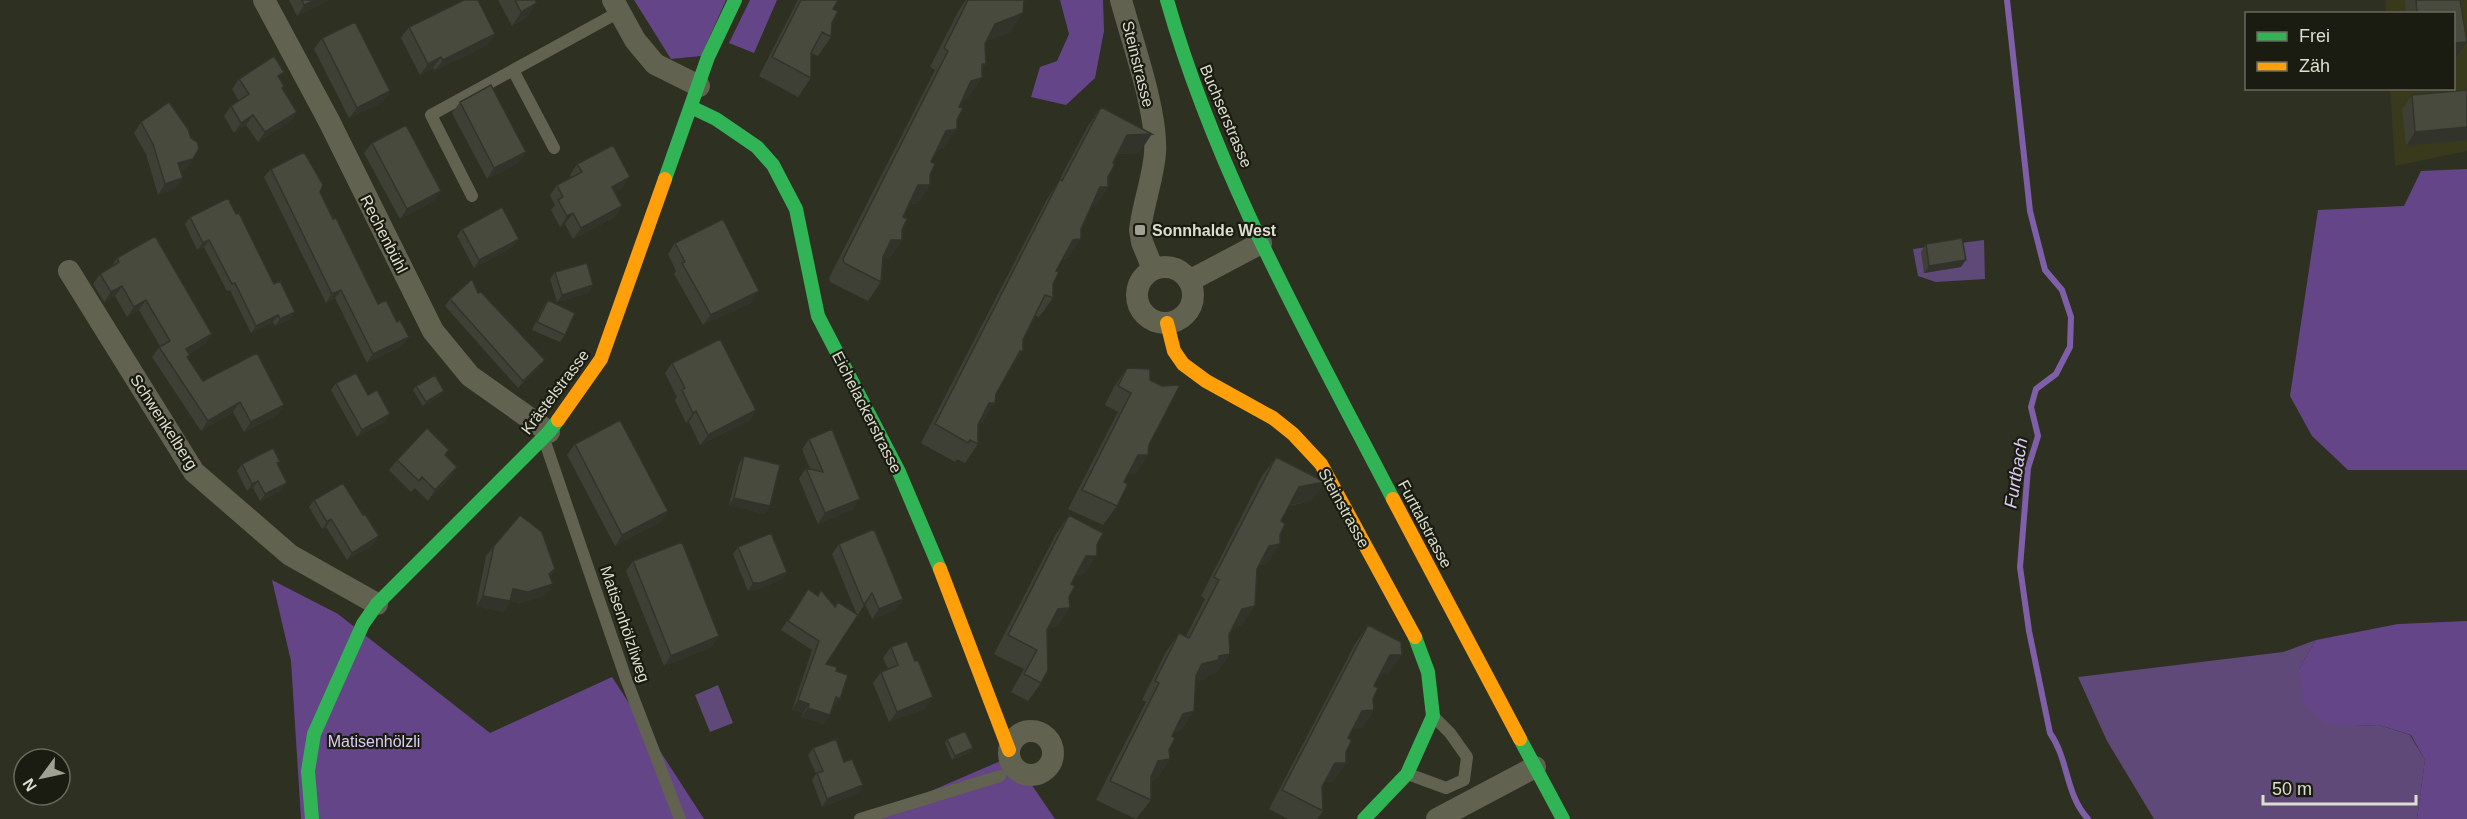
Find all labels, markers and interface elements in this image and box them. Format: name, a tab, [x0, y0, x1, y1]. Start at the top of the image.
legend	[2245, 12, 2455, 90]
street label: Steinstrasse	[1119, 19, 1157, 109]
text: Frei	[2299, 26, 2330, 46]
text: Zäh	[2299, 56, 2330, 76]
street label: Buchserstrasse	[1197, 62, 1255, 170]
street label: Rechenbühl	[357, 192, 411, 276]
place label: Sonnhalde West	[1152, 222, 1277, 239]
marker: Sonnhalde West	[1133, 223, 1147, 237]
street label: Krästelstrasse	[518, 346, 592, 438]
street label: Eichelackerstrasse	[829, 348, 905, 476]
street label: Schwenkelberg	[127, 371, 201, 473]
water label: Furtbach	[2001, 436, 2031, 510]
street label: Steinstrasse	[1315, 465, 1373, 551]
street label: Furttalstrasse	[1395, 477, 1455, 571]
street label: Matisenhölzliweg	[597, 564, 653, 684]
park label: Matisenhölzli	[328, 733, 420, 750]
north arrow	[12, 747, 72, 807]
scale bar	[2263, 768, 2416, 806]
text: N	[20, 775, 40, 794]
text: 50 m	[2272, 779, 2312, 799]

